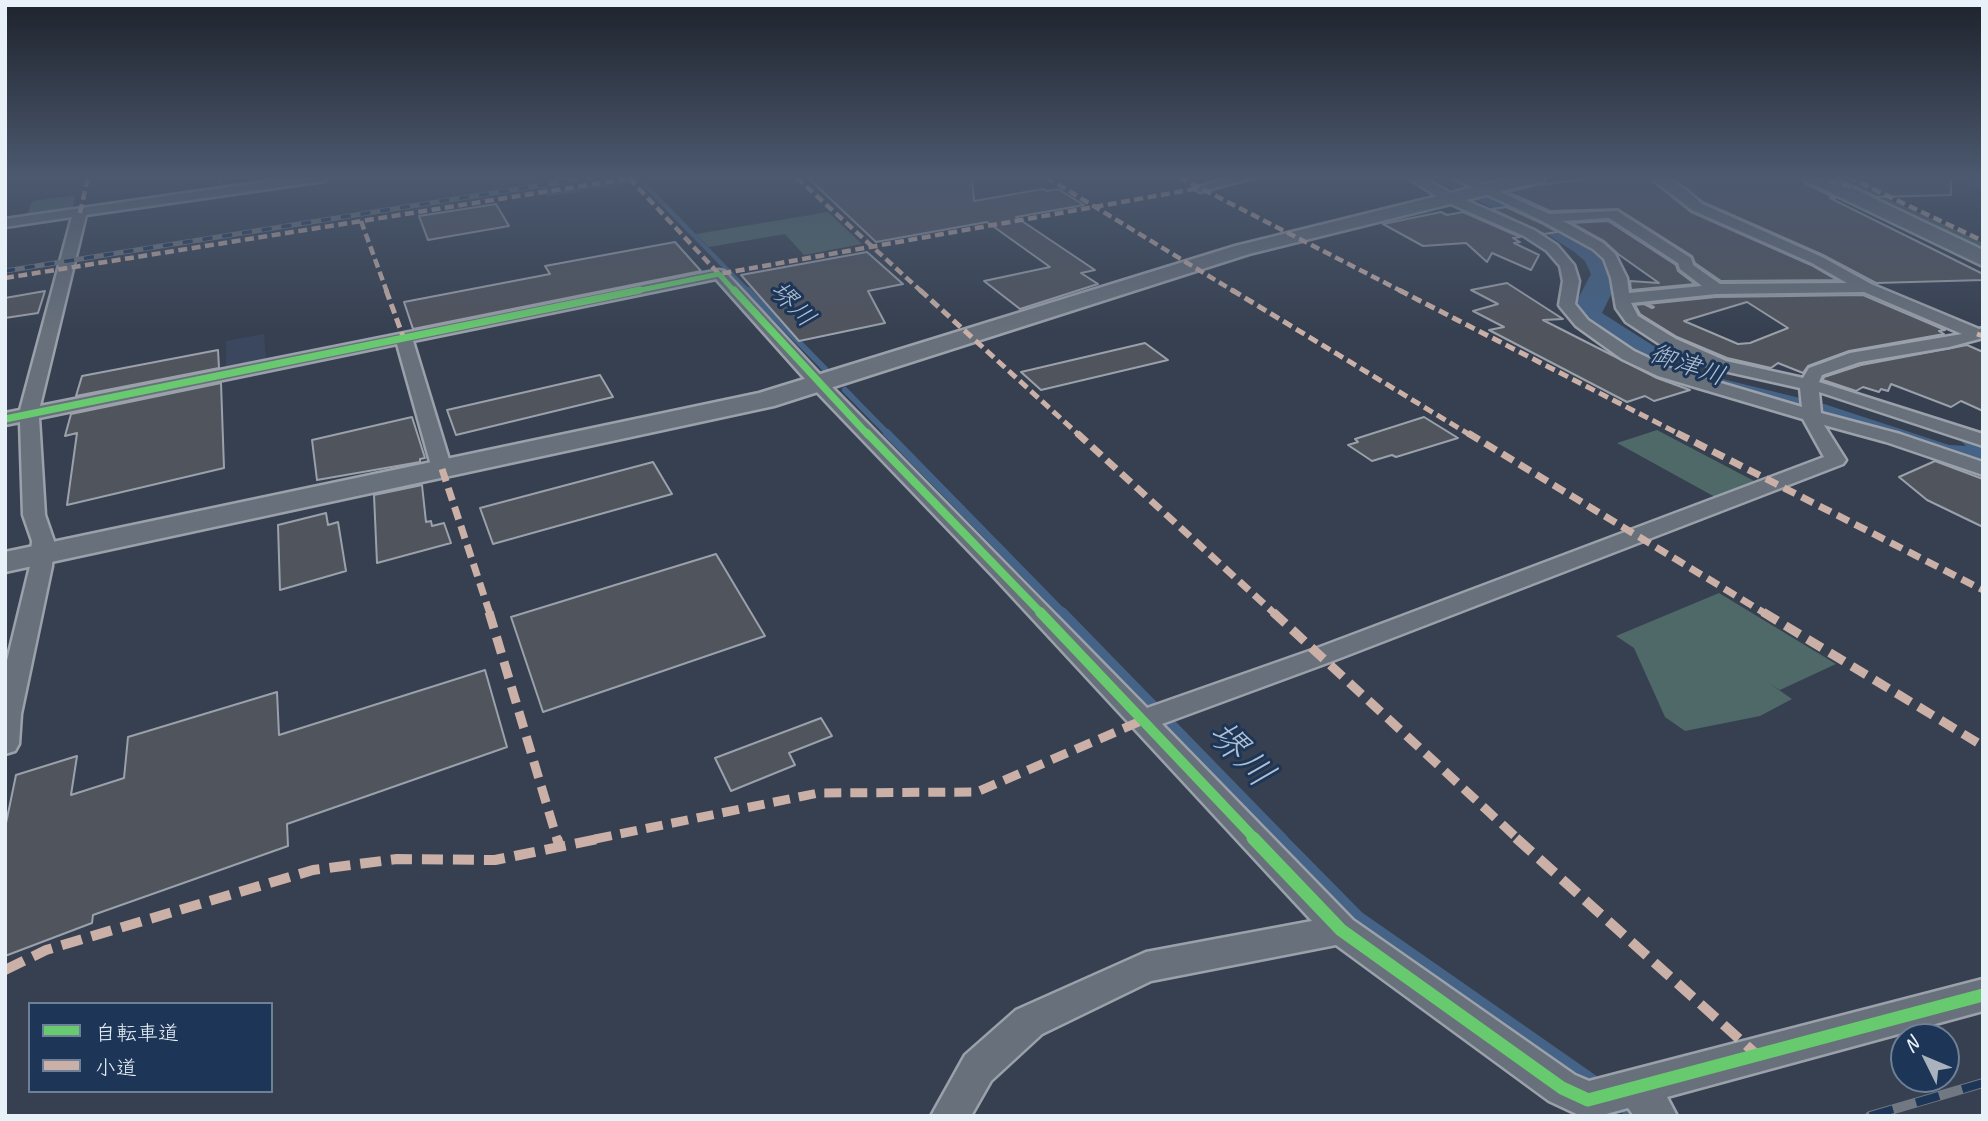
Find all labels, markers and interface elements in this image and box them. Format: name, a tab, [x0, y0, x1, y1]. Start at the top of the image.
water label: 堺川	[763, 275, 821, 335]
water label: 御津川	[1645, 339, 1729, 393]
water label: 堺川	[1197, 712, 1283, 798]
legend	[28, 1002, 273, 1093]
text: 自転車道	[95, 1020, 179, 1046]
north arrow	[1890, 1023, 1960, 1093]
text: N	[1898, 1033, 1924, 1058]
text: 小道	[95, 1055, 137, 1081]

